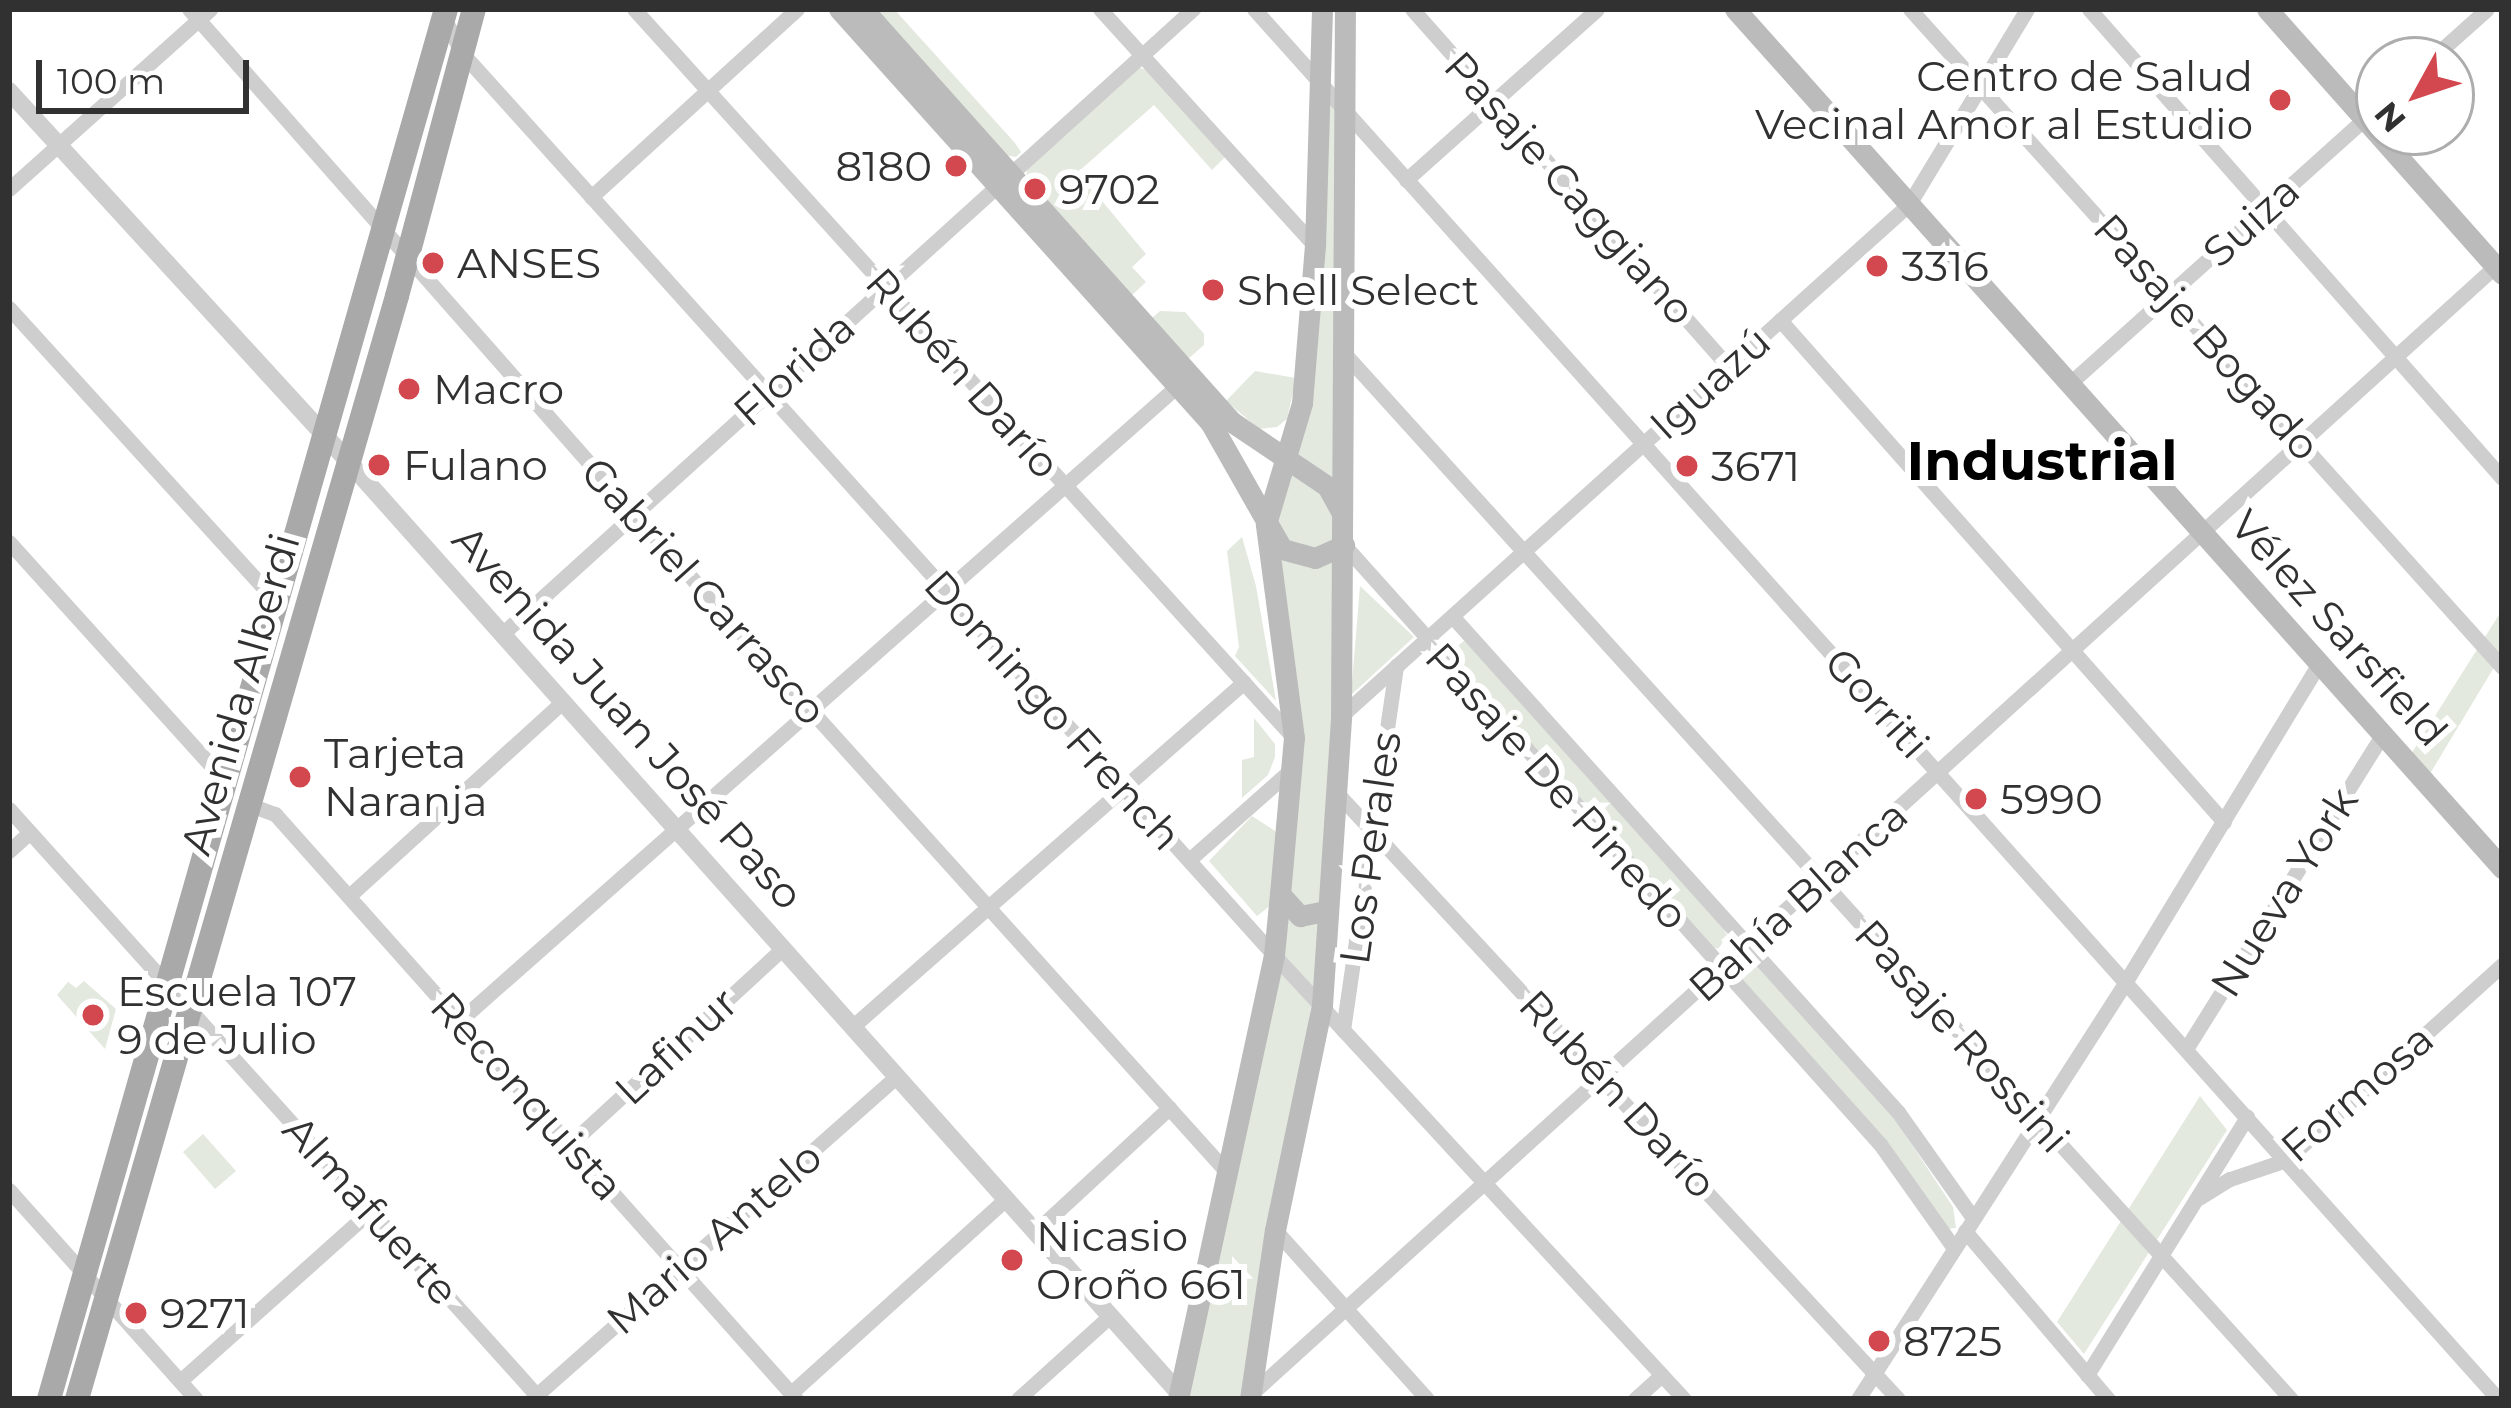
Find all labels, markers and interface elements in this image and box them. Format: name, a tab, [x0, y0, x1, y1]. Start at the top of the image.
scale bar	[42, 36, 255, 110]
north arrow	[2355, 36, 2475, 156]
street label: Pasaje Caggiano	[1434, 41, 1706, 335]
place label: Centro de Salud Vecinal Amor al Estudio	[1755, 51, 2253, 150]
text: 100 m	[57, 59, 165, 103]
marker: Centro de Salud Vecinal Amor al Estudio	[2264, 84, 2296, 116]
text: N	[2366, 94, 2414, 140]
place label: 8180	[835, 141, 932, 191]
marker: 8180	[943, 153, 969, 179]
place label: 9702	[1059, 164, 1160, 214]
street label: Suiza	[2193, 165, 2309, 277]
marker: 9702	[1022, 176, 1048, 202]
street label: Pasaje Bogado	[2083, 204, 2331, 470]
place label: ANSES	[457, 238, 601, 288]
place label: 3316	[1901, 241, 1989, 291]
marker: ANSES	[420, 250, 446, 276]
marker: 3316	[1864, 253, 1890, 279]
street label: Rubén Darío	[855, 258, 1071, 488]
place label: Shell Select	[1237, 265, 1479, 315]
marker: Shell Select	[1200, 277, 1226, 303]
street label: Florida	[723, 302, 865, 436]
street label: Iguazú	[1640, 316, 1780, 450]
place label: Macro	[433, 364, 564, 414]
marker: Macro	[396, 376, 422, 402]
district label: Industrial	[1907, 429, 2177, 493]
place label: Fulano	[403, 440, 548, 490]
place label: 3671	[1711, 441, 1800, 491]
street label: Gabriel Carrasco	[571, 447, 837, 735]
marker: Fulano	[366, 452, 392, 478]
marker: 3671	[1674, 453, 1700, 479]
street label: Vélez Sarsfield	[2220, 500, 2458, 756]
street label: Avenida Juan José Paso	[442, 515, 814, 919]
street label: Avenida Alberdi	[170, 528, 310, 860]
street label: Domingo French	[914, 560, 1192, 860]
street label: Pasaje De Pinedo	[1415, 632, 1699, 940]
street label: Gorriti	[1814, 637, 1940, 769]
place label: Tarjeta Naranja	[324, 728, 488, 826]
street label: Los Perales	[1329, 728, 1411, 968]
marker: Tarjeta Naranja	[287, 764, 313, 790]
place label: 5990	[2000, 774, 2103, 824]
street label: Nueva York	[2200, 778, 2368, 1006]
marker: 5990	[1963, 786, 1989, 812]
street label: Bahía Blanca	[1678, 790, 1918, 1012]
street label: Pasaje Rossini	[1844, 909, 2080, 1163]
place label: Escuela 107 9 de Julio	[117, 966, 357, 1064]
street label: Lafinur	[604, 977, 748, 1115]
street label: Rubén Darío	[1509, 980, 1727, 1208]
street label: Reconquista	[420, 981, 634, 1211]
marker: Escuela 107 9 de Julio	[80, 1002, 106, 1028]
street label: Formosa	[2271, 1013, 2443, 1173]
street label: Almafuerte	[273, 1105, 469, 1315]
street label: Mario Antelo	[596, 1131, 832, 1345]
place label: Nicasio Oroño 661	[1036, 1211, 1246, 1310]
marker: Nicasio Oroño 661	[999, 1247, 1025, 1273]
place label: 9271	[160, 1288, 250, 1338]
marker: 9271	[123, 1300, 149, 1326]
place label: 8725	[1903, 1316, 2002, 1366]
marker: 8725	[1866, 1328, 1892, 1354]

